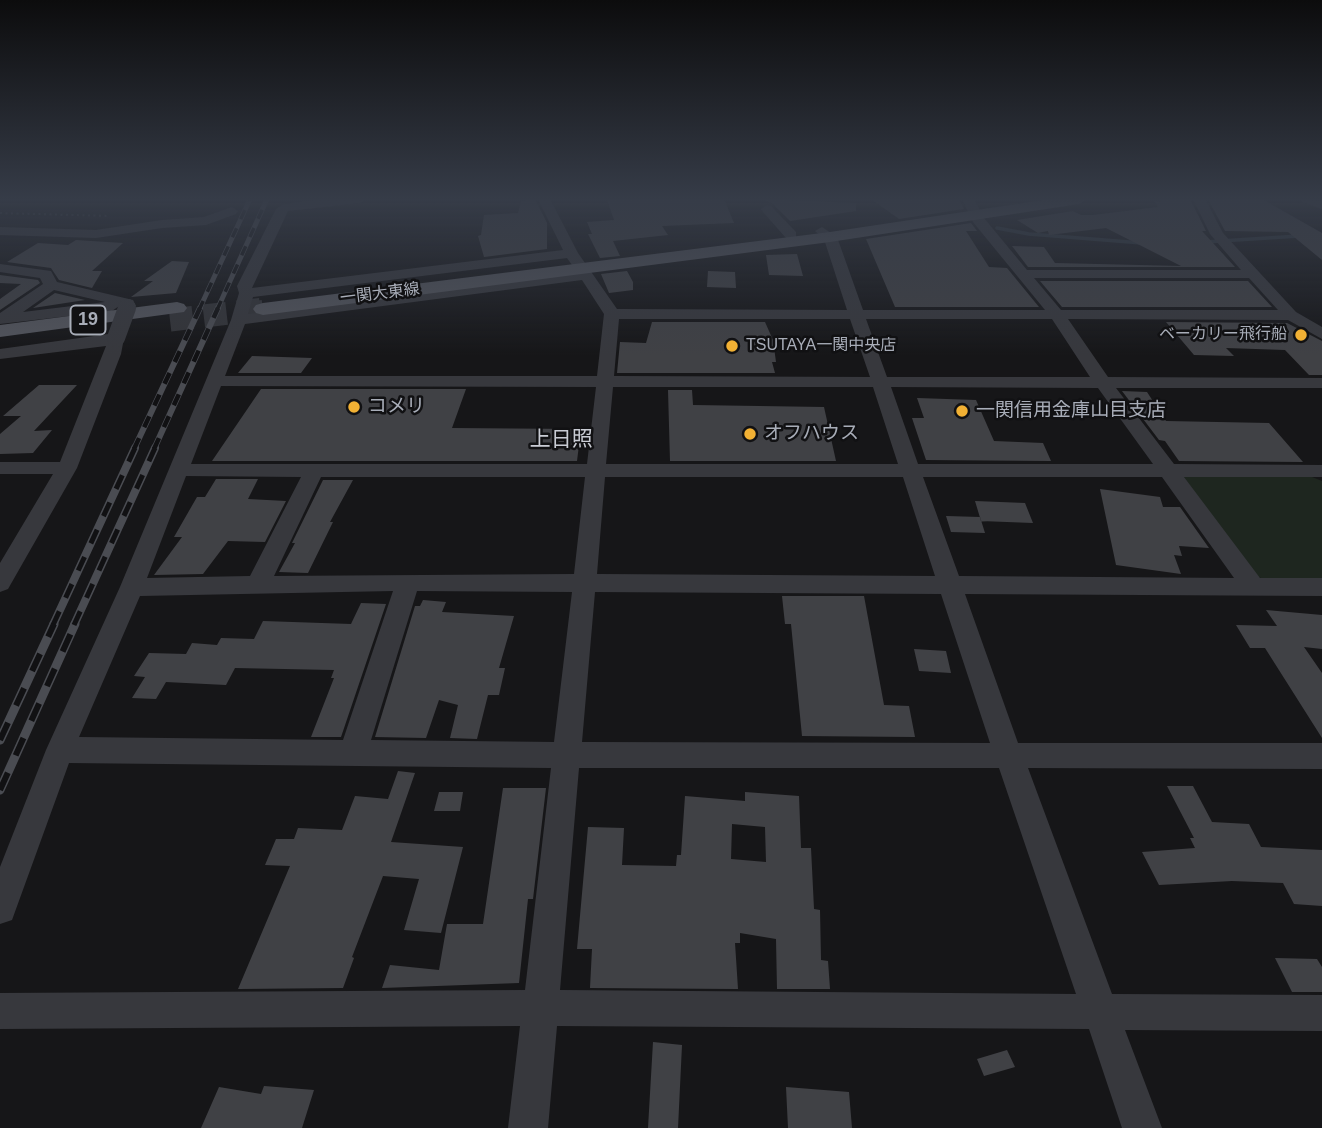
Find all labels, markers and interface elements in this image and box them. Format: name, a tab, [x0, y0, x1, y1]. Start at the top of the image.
street label: 一関大東線	[339, 280, 421, 308]
road number: 19	[70, 306, 106, 334]
place label: ベーカリー飛行船	[1159, 325, 1287, 345]
marker: ベーカリー飛行船	[1293, 327, 1309, 343]
place label: TSUTAYA一関中央店	[746, 336, 896, 356]
marker: TSUTAYA一関中央店	[724, 338, 740, 354]
place label: コメリ	[368, 396, 425, 418]
marker: コメリ	[346, 399, 362, 415]
place label: 一関信用金庫山目支店	[976, 400, 1166, 422]
marker: 一関信用金庫山目支店	[954, 403, 970, 419]
place label: オフハウス	[764, 423, 859, 445]
marker: オフハウス	[742, 426, 758, 442]
district label: 上日照	[530, 427, 592, 453]

